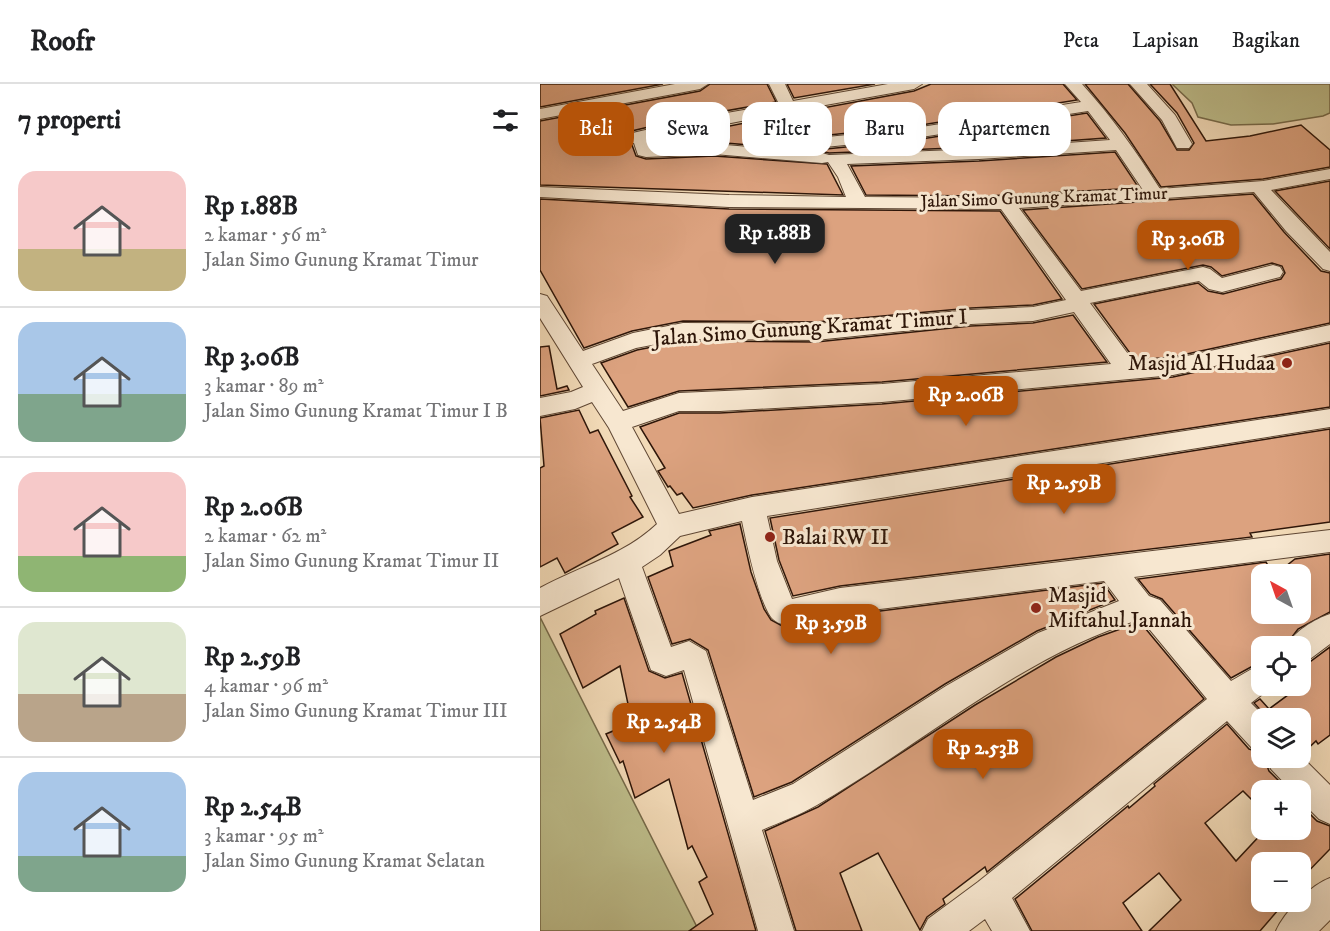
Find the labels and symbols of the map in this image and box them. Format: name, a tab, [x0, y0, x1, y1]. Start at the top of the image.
street label: Jalan Simo Gunung Kramat Timur	[918, 183, 1168, 213]
pin: Rp 1.88B	[713, 214, 837, 265]
pin: Rp 3.06B	[1126, 220, 1250, 271]
street label: Jalan Simo Gunung Kramat Timur I	[650, 304, 968, 353]
place label: Masjid Al Hudaa	[1128, 350, 1276, 377]
marker: Masjid Al Hudaa	[1280, 356, 1294, 370]
pin: Rp 2.06B	[904, 376, 1028, 427]
pin: Rp 2.59B	[1002, 464, 1126, 515]
place label: Balai RW II	[782, 524, 889, 551]
marker: Balai RW II	[763, 530, 777, 544]
north arrow	[1251, 564, 1311, 624]
place label: Masjid Miftahul Jannah	[1048, 582, 1193, 634]
marker: Masjid Miftahul Jannah	[1029, 601, 1043, 615]
pin: Rp 3.59B	[769, 604, 893, 655]
pin: Rp 2.54B	[602, 703, 726, 754]
pin: Rp 2.53B	[921, 729, 1045, 780]

